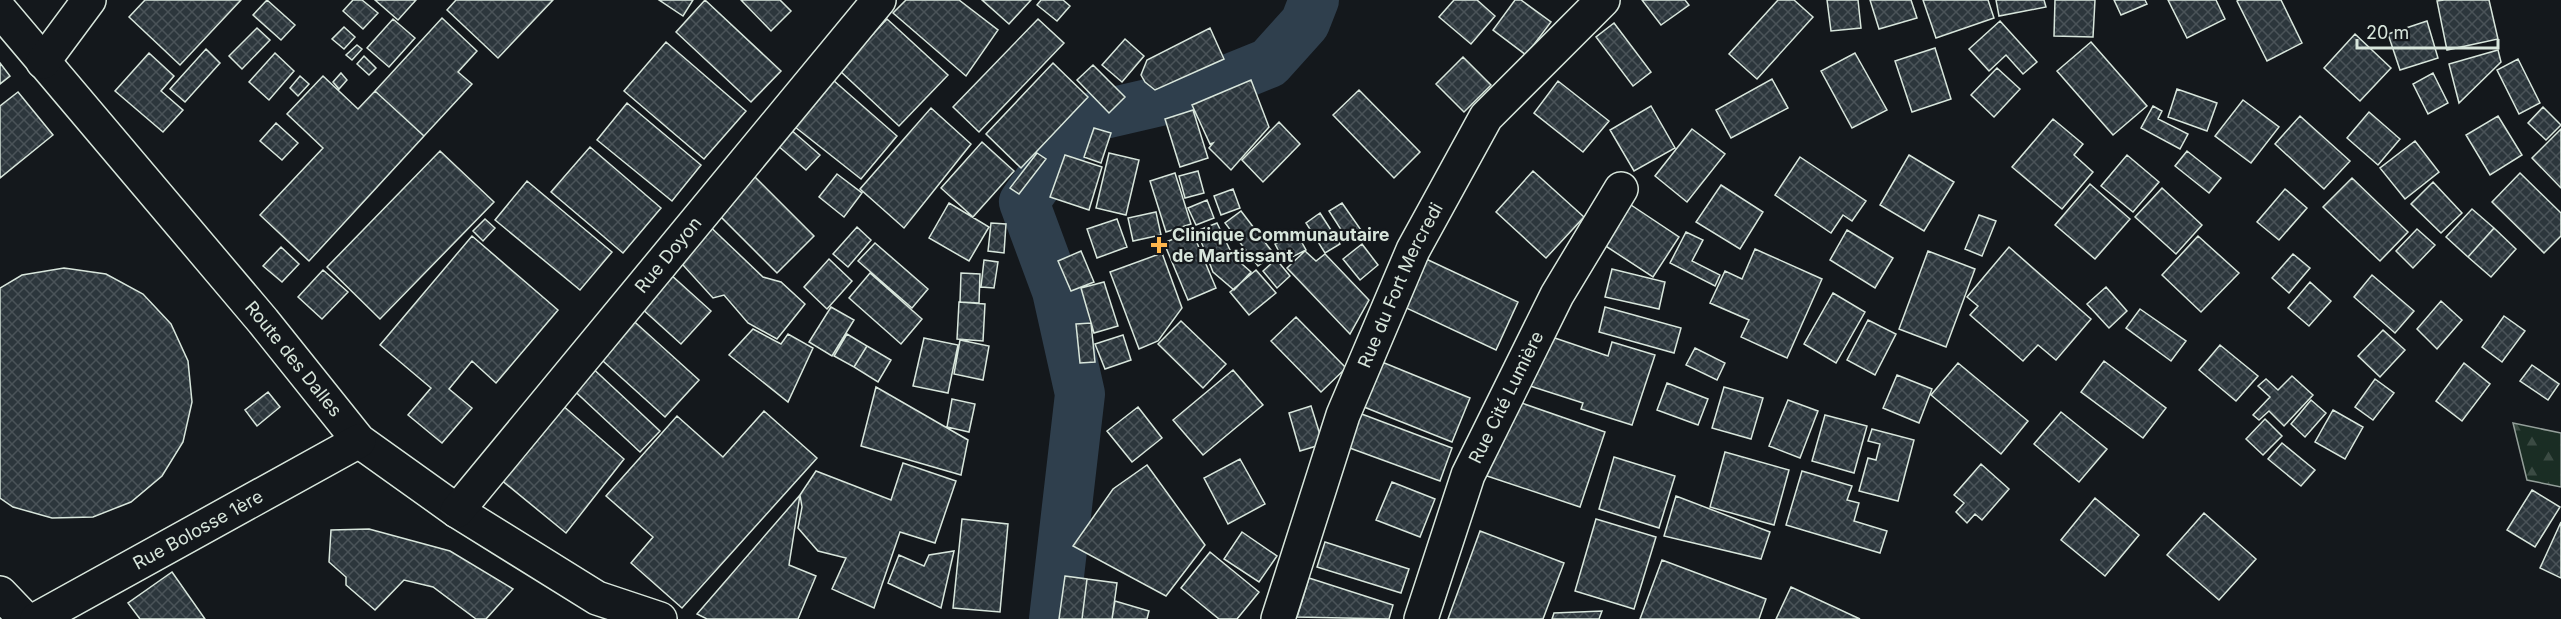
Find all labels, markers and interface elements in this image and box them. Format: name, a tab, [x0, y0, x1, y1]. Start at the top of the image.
scale bar	[2357, 12, 2498, 50]
text: 20 m	[2366, 22, 2409, 43]
street label: Rue du Fort Mercredi	[1353, 199, 1447, 371]
street label: Rue Doyon	[630, 212, 706, 297]
place label: Clinique Communautaire de Martissant	[1172, 224, 1390, 266]
marker: Clinique Communautaire de Martissant	[1150, 236, 1168, 254]
street label: Route des Dalles	[241, 297, 346, 421]
street label: Rue Cité Lumière	[1464, 328, 1547, 467]
street label: Rue Bolosse 1ère	[129, 485, 266, 574]

